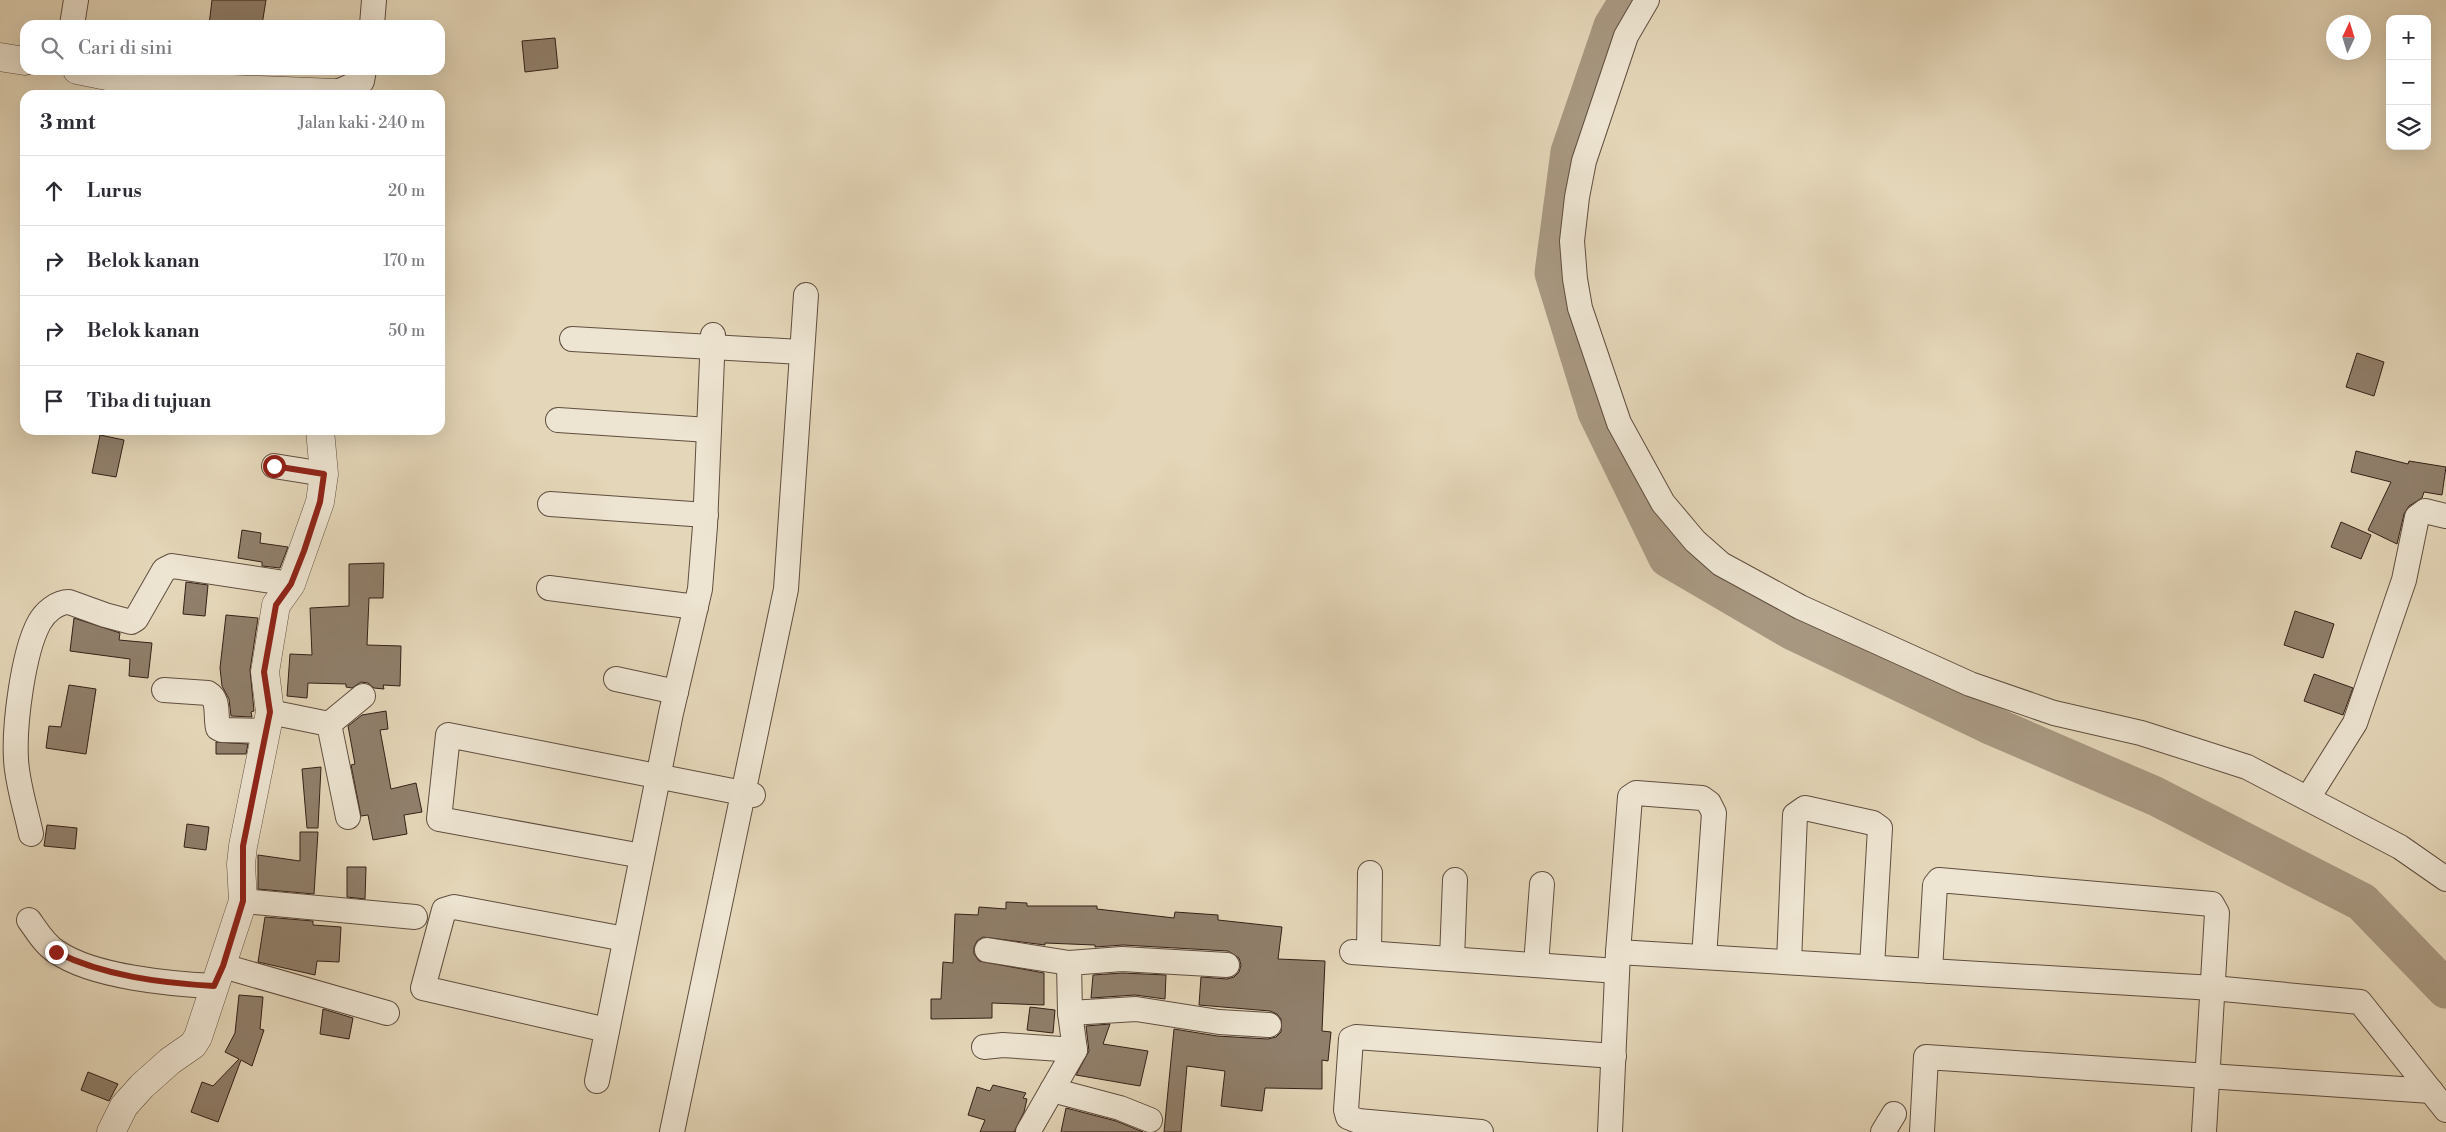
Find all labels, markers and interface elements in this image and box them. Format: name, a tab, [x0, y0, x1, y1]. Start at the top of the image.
north arrow	[2326, 15, 2371, 60]
map controls	[2386, 15, 2431, 150]
button: +	[2386, 15, 2431, 60]
search box	[20, 20, 445, 75]
icon: search	[38, 34, 66, 62]
text: Cari di sini	[78, 36, 173, 60]
button: −	[2386, 60, 2431, 105]
button: layers	[2386, 105, 2431, 150]
text: 3 mnt	[40, 110, 95, 136]
text: Jalan kaki · 240 m	[298, 113, 425, 133]
icon: ahead	[40, 177, 68, 205]
text: Lurus	[87, 179, 142, 203]
text: 20 m	[388, 181, 425, 201]
icon: right	[40, 247, 68, 275]
text: Belok kanan	[87, 249, 200, 273]
text: 170 m	[383, 251, 425, 271]
icon: right	[40, 317, 68, 345]
text: Belok kanan	[87, 319, 200, 343]
text: 50 m	[388, 321, 425, 341]
icon: arrive	[40, 387, 68, 415]
text: Tiba di tujuan	[87, 389, 211, 413]
route start	[263, 455, 286, 478]
route end	[45, 941, 68, 964]

